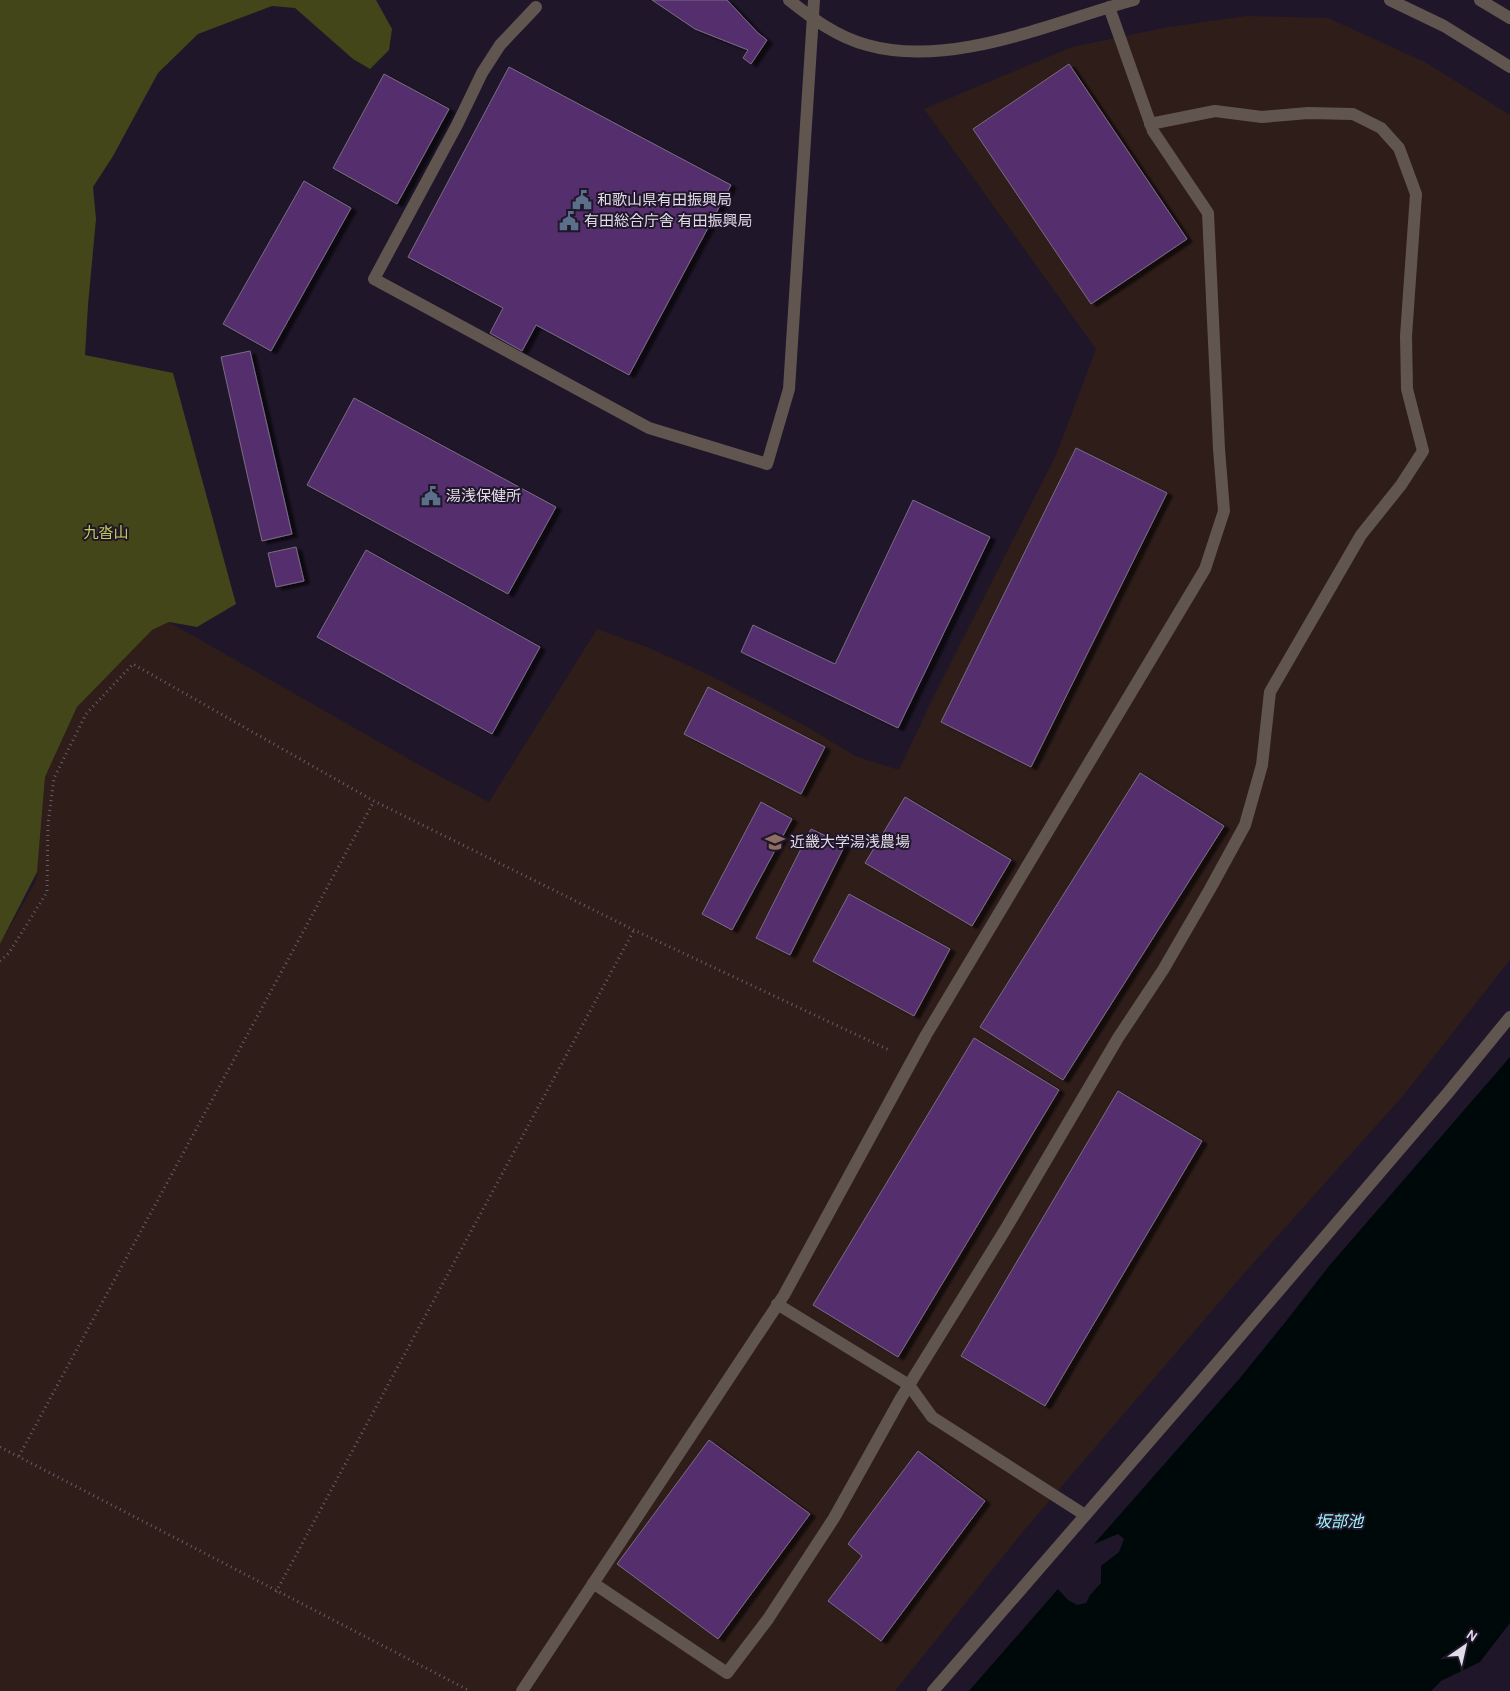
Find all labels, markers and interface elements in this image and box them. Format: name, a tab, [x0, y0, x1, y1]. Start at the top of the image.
public building icon: 和歌山県有田振興局	[571, 189, 593, 211]
place label: 和歌山県有田振興局	[597, 191, 732, 209]
public building icon: 有田総合庁舎 有田振興局	[558, 210, 580, 232]
place label: 有田総合庁舎 有田振興局	[584, 212, 753, 230]
public building icon: 湯浅保健所	[420, 485, 442, 507]
place label: 湯浅保健所	[446, 487, 521, 505]
park label: 九沓山	[83, 524, 129, 542]
school or university icon: 近畿大学湯浅農場	[764, 831, 786, 853]
place label: 近畿大学湯浅農場	[790, 833, 910, 851]
water label: 坂部池	[1315, 1512, 1365, 1531]
north arrow	[1440, 1621, 1490, 1671]
text: N	[1463, 1626, 1481, 1645]

